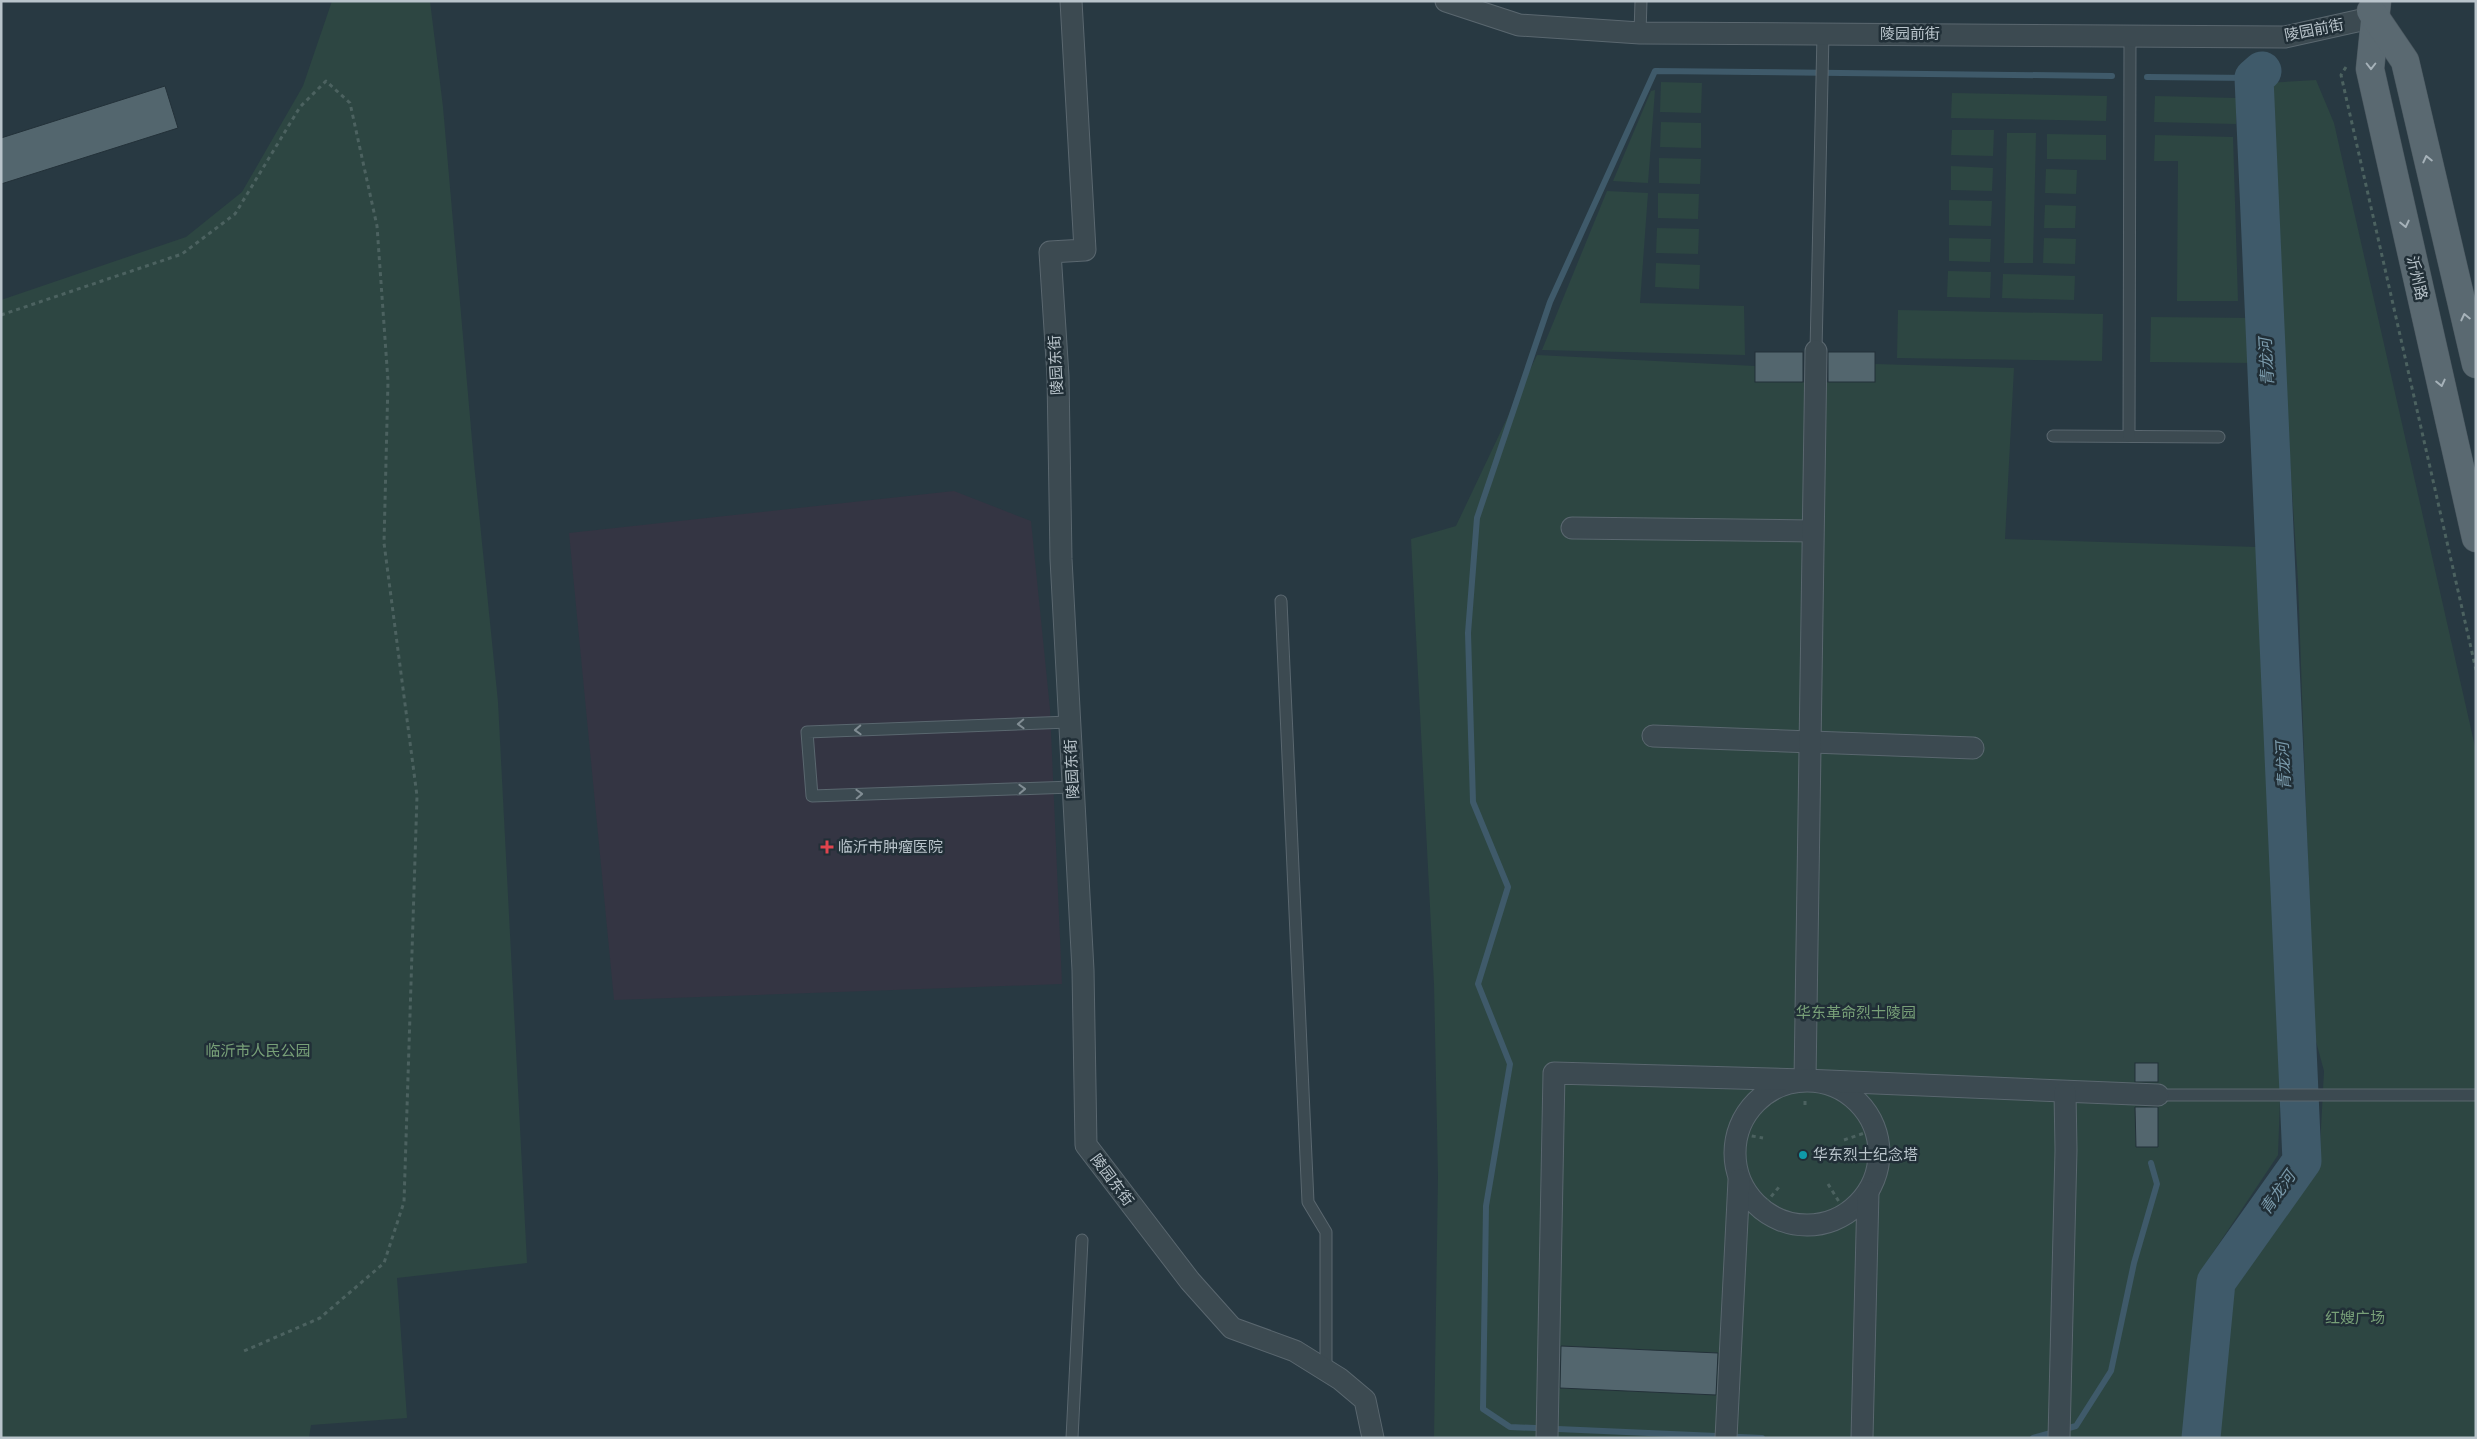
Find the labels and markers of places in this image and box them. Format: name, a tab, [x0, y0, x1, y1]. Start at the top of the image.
place label: 临沂市肿瘤医院	[838, 838, 943, 856]
marker: 临沂市肿瘤医院	[820, 840, 834, 854]
place label: 华东烈士纪念塔	[1813, 1146, 1918, 1164]
marker: 华东烈士纪念塔	[1797, 1149, 1809, 1161]

